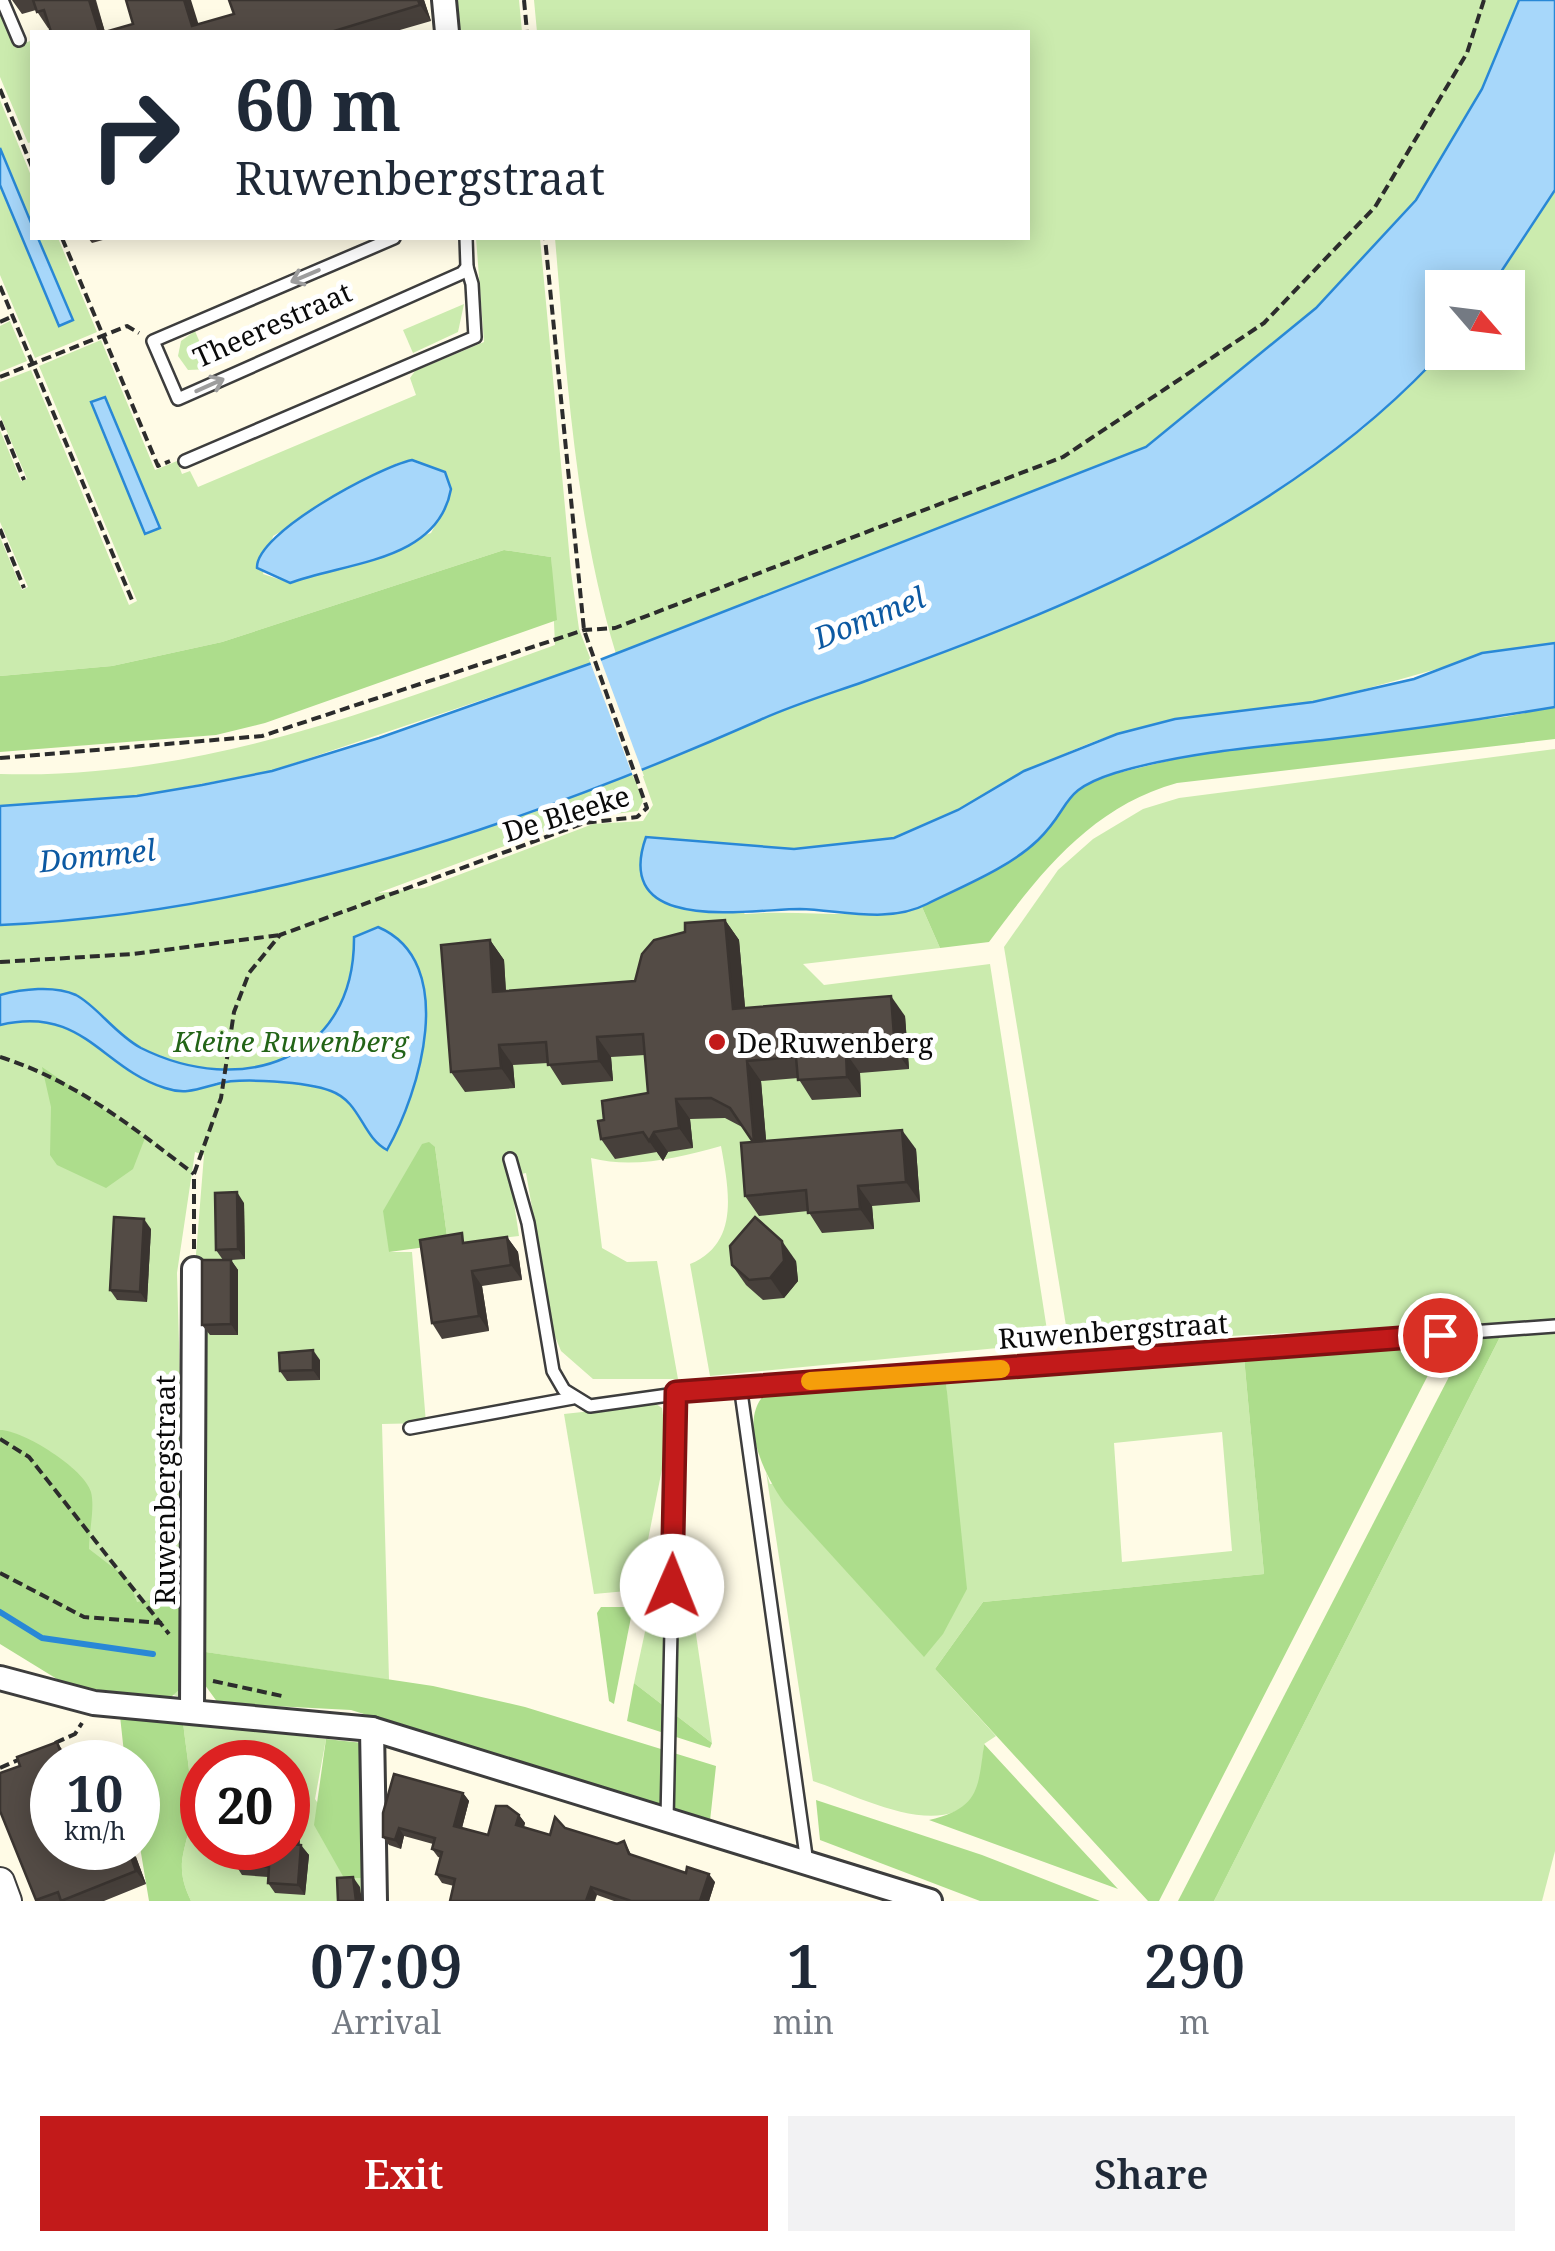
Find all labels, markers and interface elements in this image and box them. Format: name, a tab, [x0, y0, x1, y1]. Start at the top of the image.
text: 60 m	[235, 56, 401, 152]
icon: right	[70, 70, 200, 200]
text: Ruwenbergstraat	[235, 147, 605, 208]
one-way arrow	[290, 268, 321, 286]
north arrow	[1425, 270, 1525, 370]
map controls	[1425, 270, 1525, 370]
street label: Theerestraat	[187, 272, 357, 376]
one-way arrow	[194, 375, 225, 393]
water label: Dommel	[806, 576, 931, 658]
street label: De Bleeke	[498, 776, 634, 850]
water label: Dommel	[36, 829, 157, 882]
park label: Kleine Ruwenberg	[173, 1022, 410, 1060]
place label: De Ruwenberg	[737, 1023, 933, 1061]
marker: De Ruwenberg	[706, 1031, 728, 1053]
pin	[1398, 1293, 1483, 1378]
street label: Ruwenbergstraat	[997, 1303, 1229, 1357]
icon: arrive	[1413, 1308, 1468, 1363]
street label: Ruwenbergstraat	[145, 1375, 183, 1605]
position arrow	[620, 1534, 724, 1638]
speed limit sign: 20	[180, 1740, 310, 1870]
text: 10	[67, 1759, 123, 1827]
text: km/h	[64, 1813, 126, 1847]
text: 07:09	[310, 1924, 463, 2006]
text: 1	[786, 1924, 820, 2006]
text: 290	[1144, 1924, 1245, 2006]
text: Arrival	[332, 2000, 441, 2043]
text: min	[773, 2000, 834, 2043]
text: m	[1179, 2000, 1210, 2043]
button: Exit	[40, 2116, 768, 2231]
button: Share	[788, 2116, 1515, 2231]

